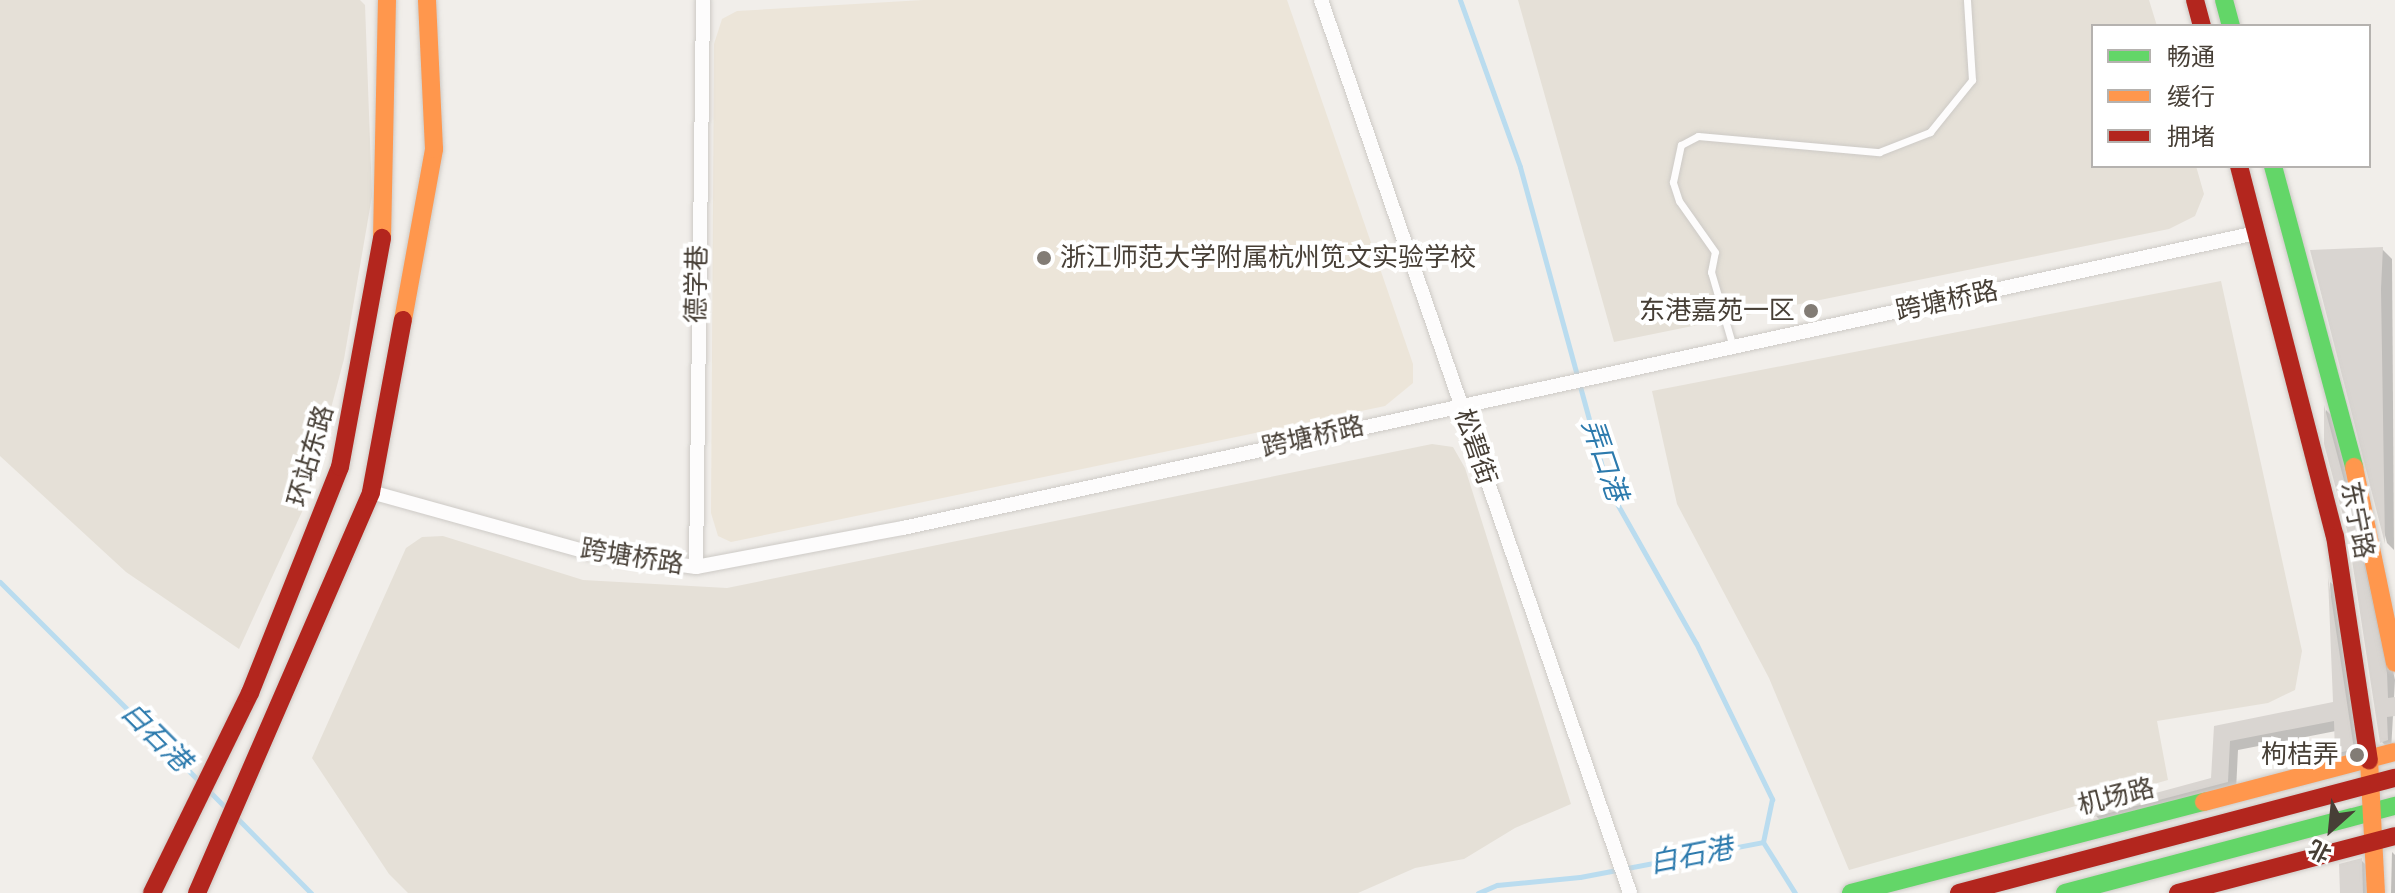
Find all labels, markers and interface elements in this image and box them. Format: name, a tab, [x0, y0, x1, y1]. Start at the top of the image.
legend	[2091, 24, 2371, 168]
text: 畅通	[2167, 40, 2215, 75]
text: 缓行	[2167, 80, 2215, 115]
text: 拥堵	[2167, 120, 2215, 155]
place label: 浙江师范大学附属杭州笕文实验学校	[1060, 242, 1476, 274]
street label: 德学巷	[681, 245, 713, 323]
marker: 浙江师范大学附属杭州笕文实验学校	[1035, 249, 1053, 267]
street label: 跨塘桥路	[1893, 275, 2001, 327]
place label: 东港嘉苑一区	[1639, 295, 1795, 327]
marker: 东港嘉苑一区	[1802, 302, 1820, 320]
street label: 环站东路	[282, 402, 340, 510]
street label: 松碧街	[1448, 405, 1502, 489]
street label: 跨塘桥路	[1259, 410, 1367, 464]
water label: 弄口港	[1574, 415, 1634, 505]
street label: 东宁路	[2334, 479, 2380, 561]
street label: 跨塘桥路	[578, 533, 686, 581]
water label: 白石港	[114, 695, 198, 779]
place label: 枸桔弄	[2261, 739, 2339, 771]
marker: 枸桔弄	[2346, 744, 2368, 766]
street label: 机场路	[2074, 772, 2158, 822]
north arrow	[2291, 789, 2371, 869]
water label: 白石港	[1647, 831, 1735, 881]
text: 北	[2303, 831, 2337, 870]

